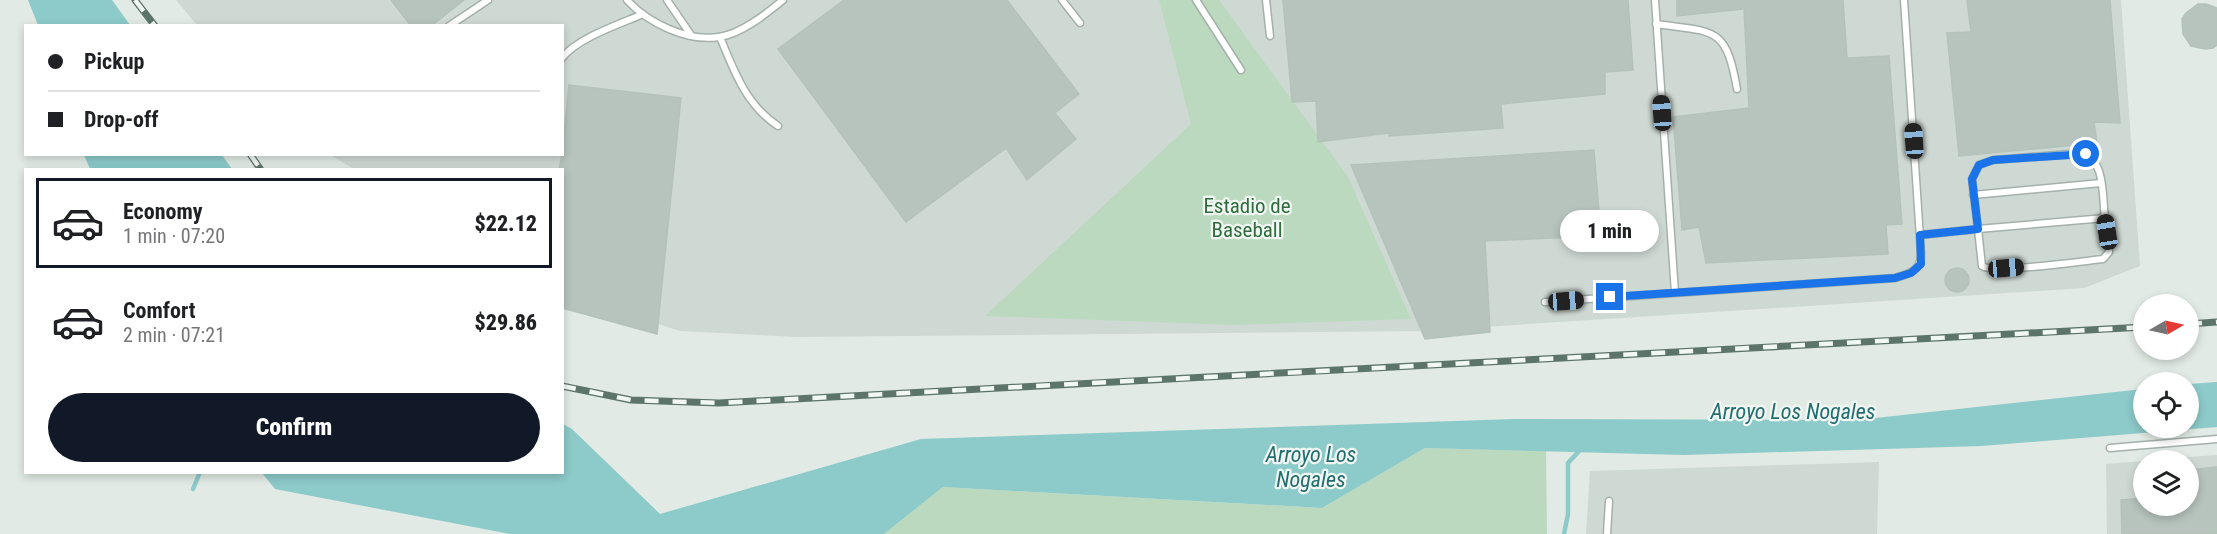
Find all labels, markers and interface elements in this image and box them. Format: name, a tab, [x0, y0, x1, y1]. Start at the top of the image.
text: Pickup	[84, 49, 144, 74]
car	[1652, 94, 1672, 132]
text: Drop-off	[84, 107, 158, 132]
car	[1904, 122, 1924, 160]
route start	[2072, 140, 2099, 167]
park label: Estadio de Baseball	[1203, 194, 1291, 242]
icon: car	[51, 196, 105, 250]
text: Economy	[123, 199, 203, 224]
callout: 1 min	[1560, 210, 1660, 252]
text: $22.12	[475, 211, 537, 236]
car	[2095, 213, 2119, 251]
text: 1 min	[1587, 219, 1632, 243]
text: 1 min · 07:20	[123, 224, 225, 248]
car	[1987, 257, 2025, 279]
route end	[1596, 283, 1623, 310]
car	[1547, 291, 1585, 311]
north arrow	[2133, 294, 2199, 360]
map controls	[2133, 294, 2199, 516]
icon: car	[51, 295, 105, 349]
text: Comfort	[123, 298, 196, 323]
text: $29.86	[475, 310, 537, 335]
text: 2 min · 07:21	[123, 323, 225, 347]
button: locate	[2133, 372, 2199, 438]
button: Confirm	[48, 393, 540, 462]
water label: Arroyo Los Nogales	[1710, 399, 1876, 424]
water label: Arroyo Los Nogales	[1265, 442, 1356, 492]
button: layers	[2133, 450, 2199, 516]

